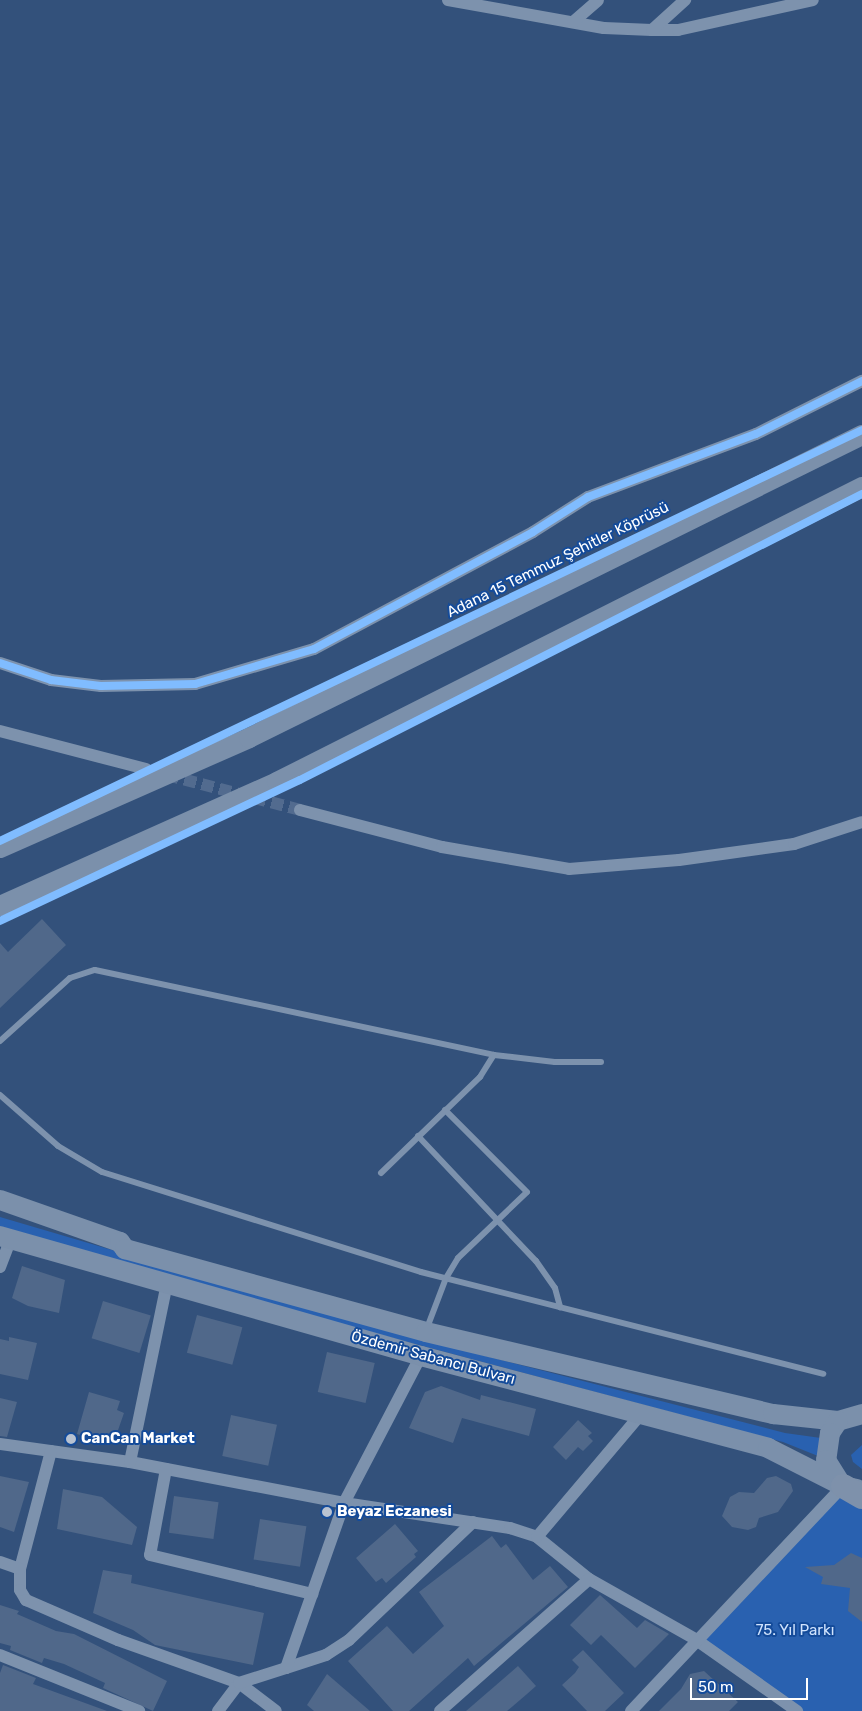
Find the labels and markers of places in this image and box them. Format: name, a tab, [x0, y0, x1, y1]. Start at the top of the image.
place label: CanCan Market	[81, 1430, 195, 1448]
marker: CanCan Market	[65, 1433, 77, 1445]
place label: Beyaz Eczanesi	[337, 1503, 452, 1521]
marker: Beyaz Eczanesi	[321, 1506, 333, 1518]

